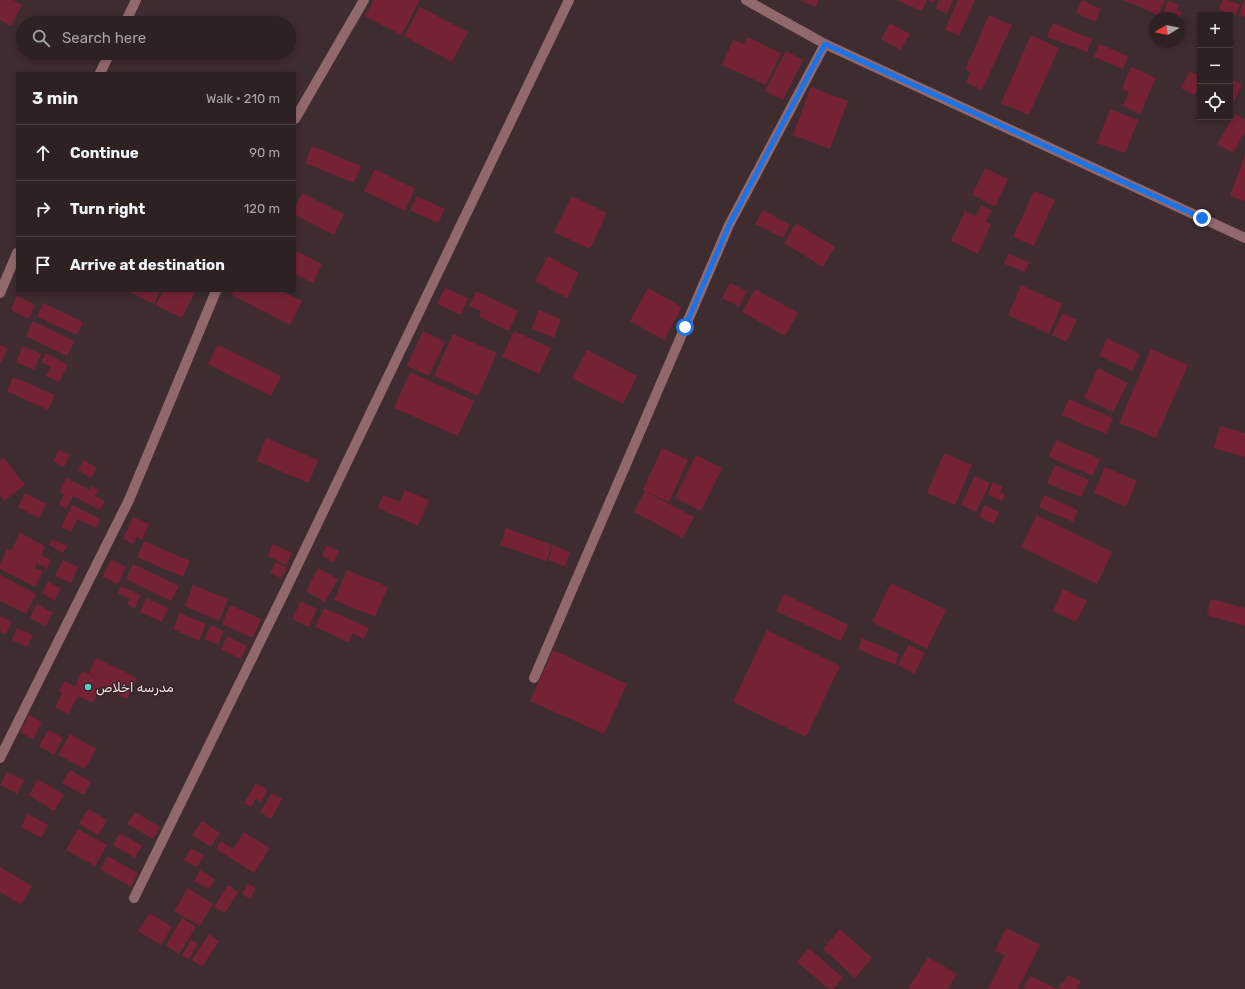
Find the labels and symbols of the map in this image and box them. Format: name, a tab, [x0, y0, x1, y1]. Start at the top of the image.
north arrow	[1149, 12, 1185, 48]
route end	[1193, 209, 1211, 227]
route start	[676, 318, 694, 336]
place label: مدرسه اخلاص	[96, 680, 174, 696]
marker: مدرسه اخلاص	[83, 682, 93, 692]

